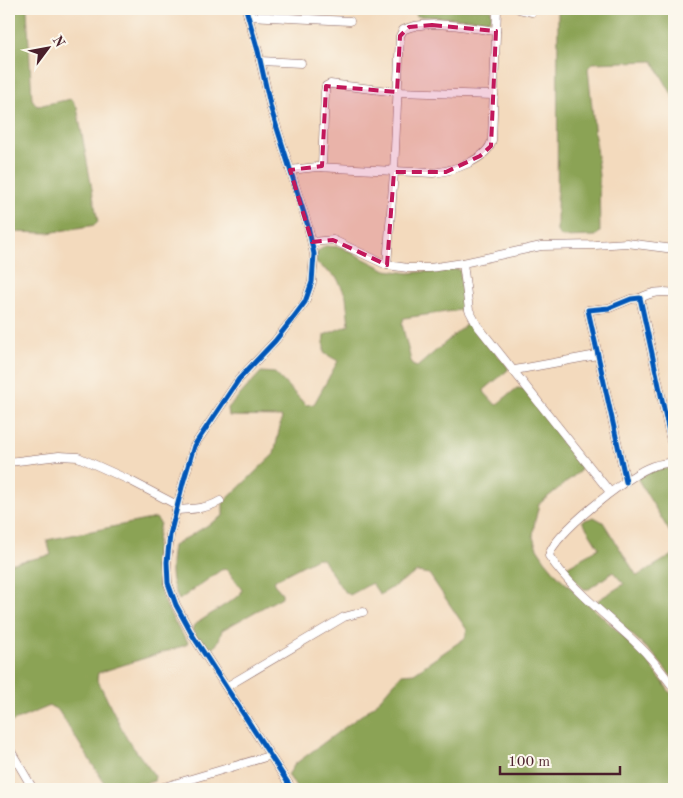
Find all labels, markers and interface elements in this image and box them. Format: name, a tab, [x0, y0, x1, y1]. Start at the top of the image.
north arrow	[22, 22, 72, 72]
text: N	[49, 33, 67, 50]
scale bar	[500, 743, 620, 775]
text: 100 m	[508, 755, 550, 770]

